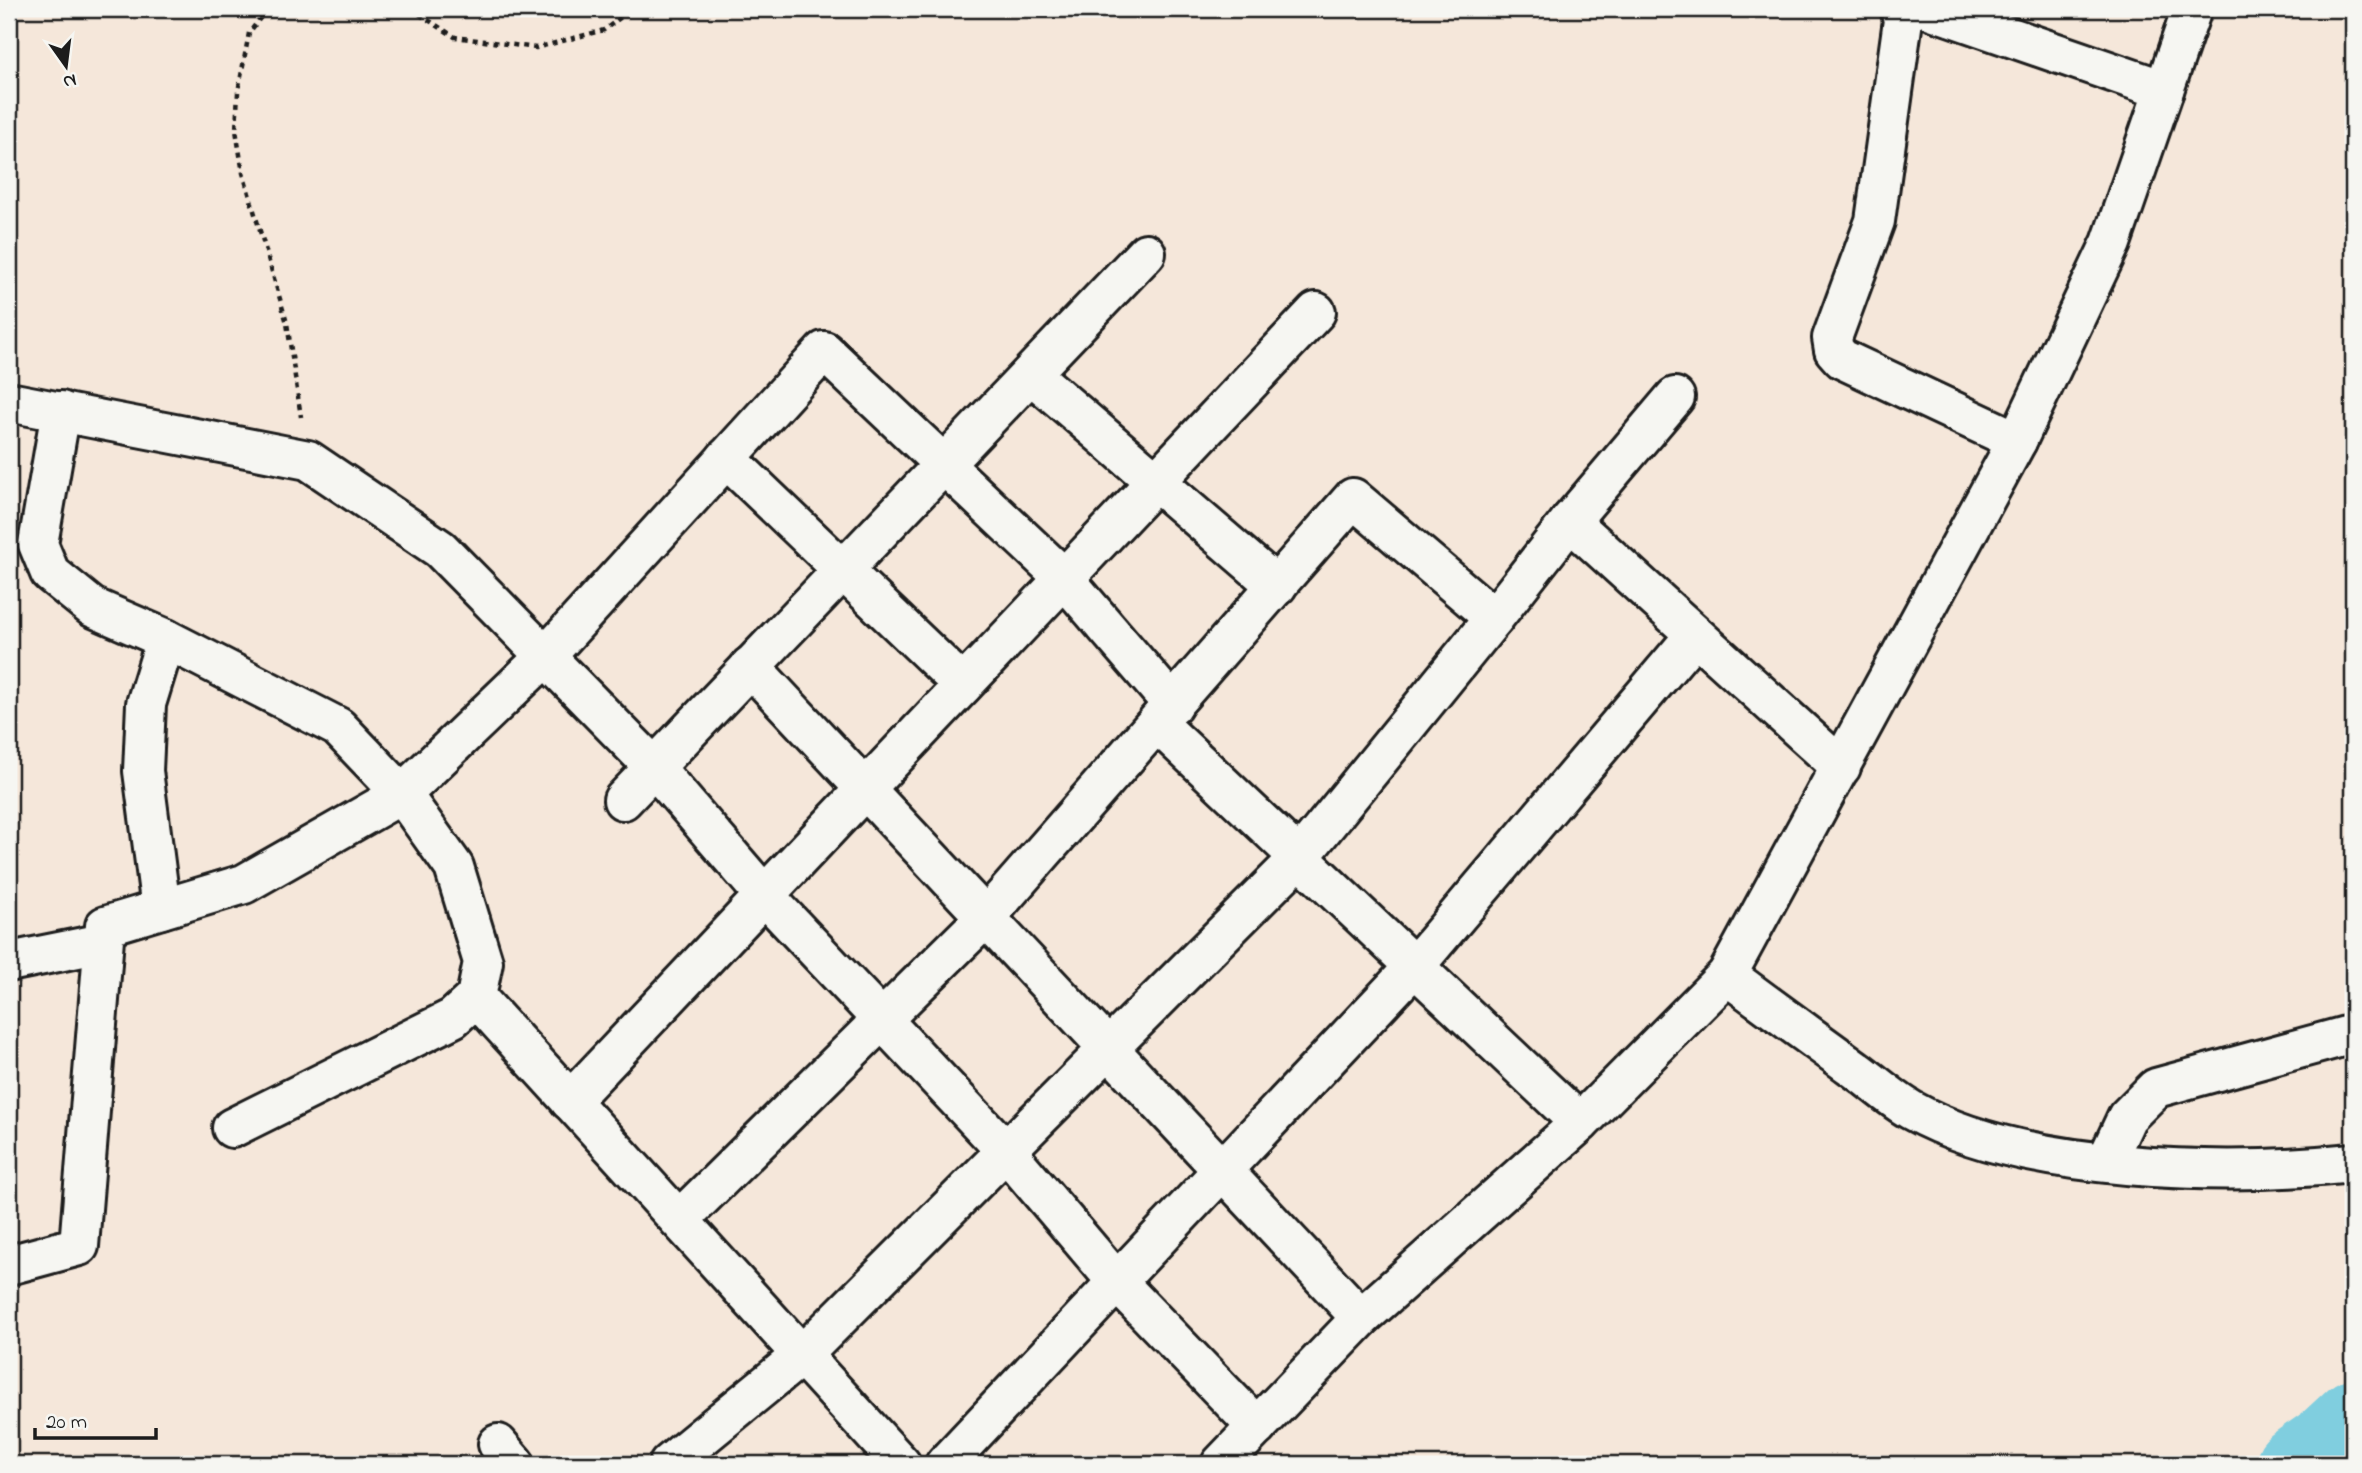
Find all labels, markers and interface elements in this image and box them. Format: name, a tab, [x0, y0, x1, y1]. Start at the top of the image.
north arrow	[32, 32, 102, 102]
text: N	[60, 65, 79, 95]
scale bar	[35, 1396, 156, 1440]
text: 20 m	[46, 1408, 87, 1438]

